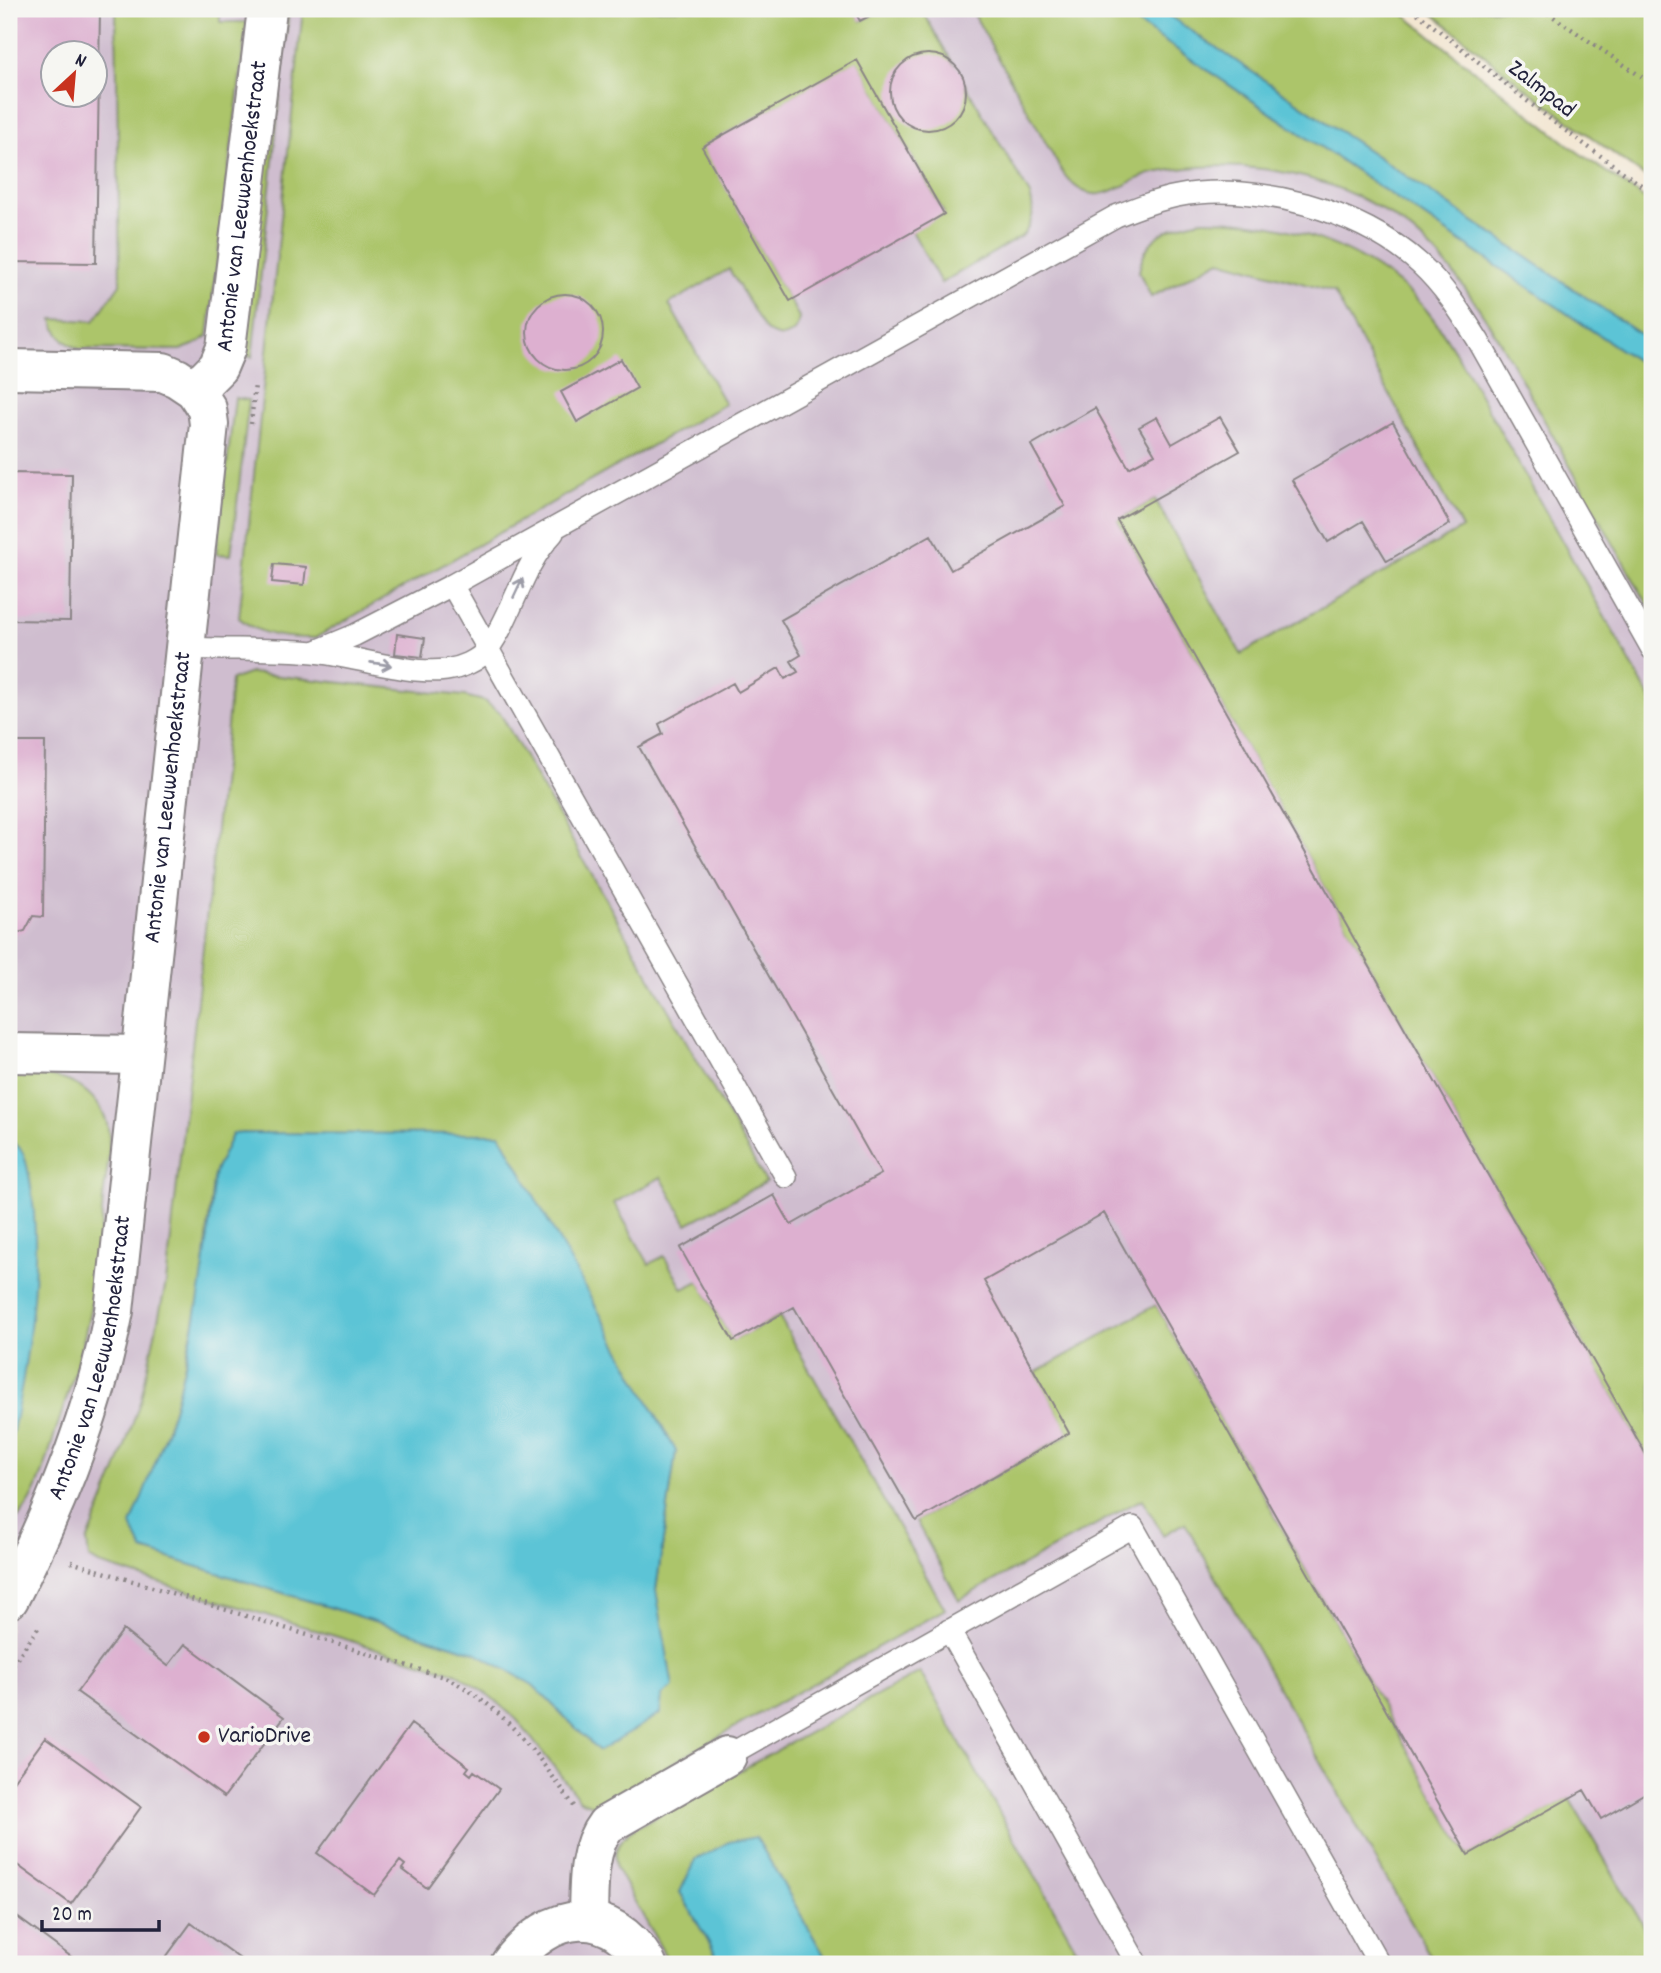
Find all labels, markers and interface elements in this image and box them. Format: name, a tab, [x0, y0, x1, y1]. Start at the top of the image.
north arrow	[38, 38, 108, 108]
text: N	[70, 48, 90, 76]
street label: Zalmpad	[1500, 53, 1582, 127]
street label: Antonie van Leeuwenhoekstraat	[209, 59, 278, 354]
one-way arrow	[512, 578, 526, 599]
street label: Antonie van Leeuwenhoekstraat	[136, 650, 202, 945]
one-way arrow	[369, 658, 392, 671]
street label: Antonie van Leeuwenhoekstraat	[40, 1214, 141, 1506]
place label: VarioDrive	[218, 1720, 311, 1754]
marker: VarioDrive	[196, 1729, 212, 1745]
scale bar	[42, 1889, 159, 1933]
text: 20 m	[52, 1901, 92, 1931]

